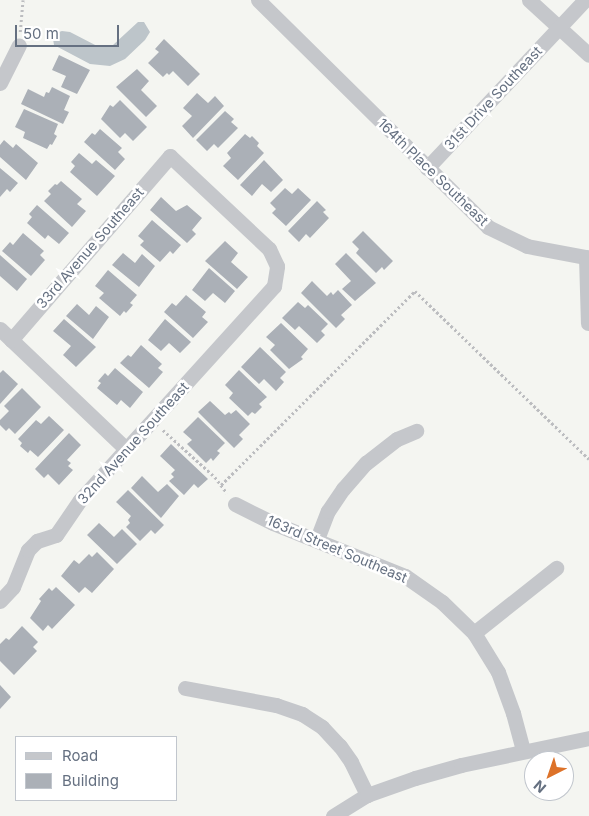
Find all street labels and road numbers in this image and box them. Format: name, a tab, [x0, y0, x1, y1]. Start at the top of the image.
street label: 31st Drive Southeast	[441, 43, 545, 153]
street label: 164th Place Southeast	[374, 115, 492, 229]
street label: 33rd Avenue Southeast	[33, 184, 147, 312]
street label: 32nd Avenue Southeast	[74, 379, 192, 507]
street label: 163rd Street Southeast	[264, 512, 410, 586]

